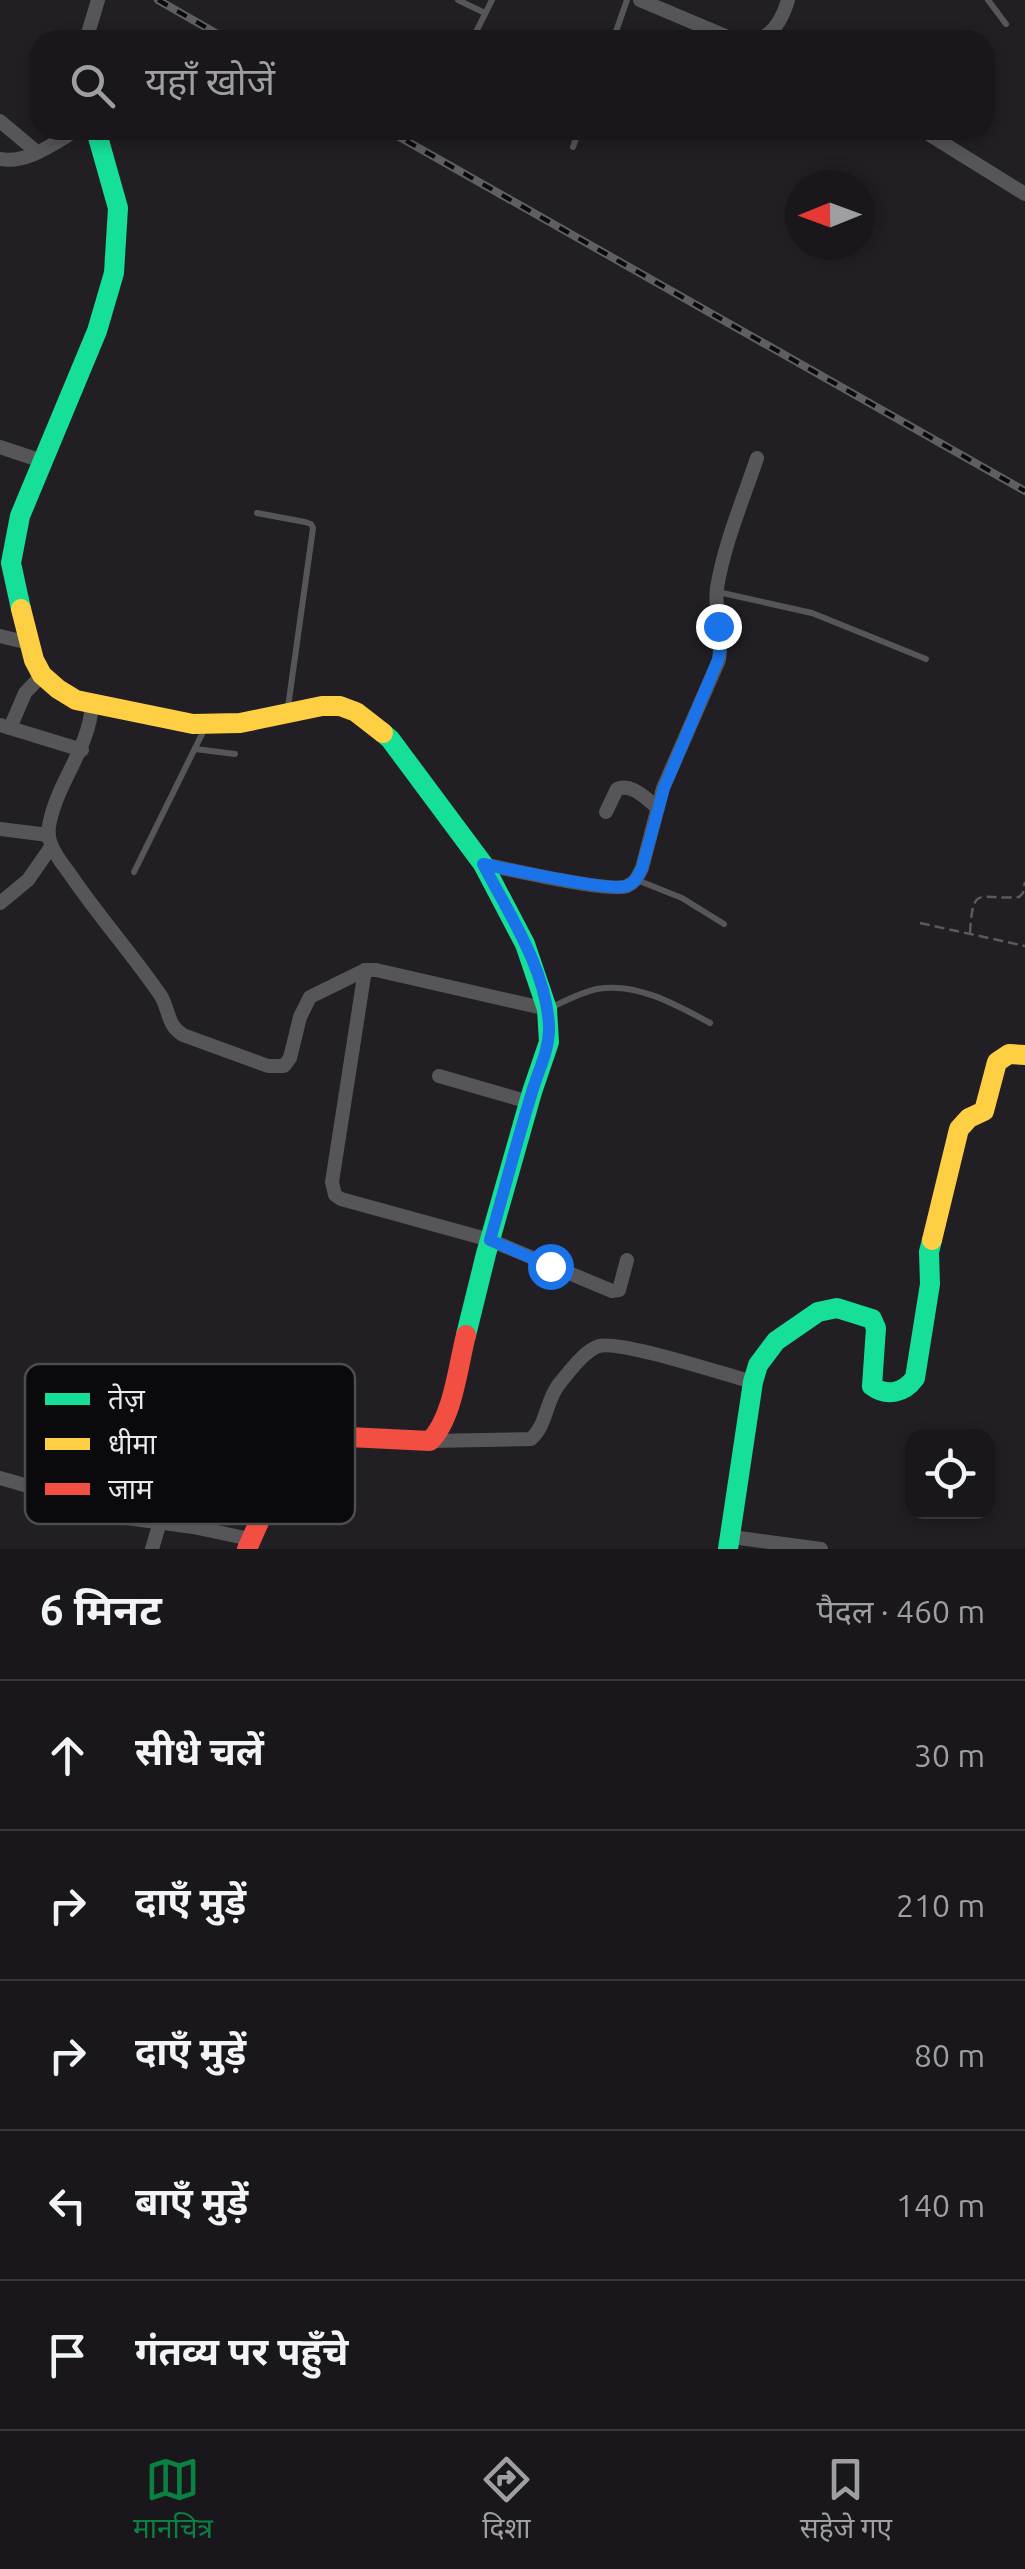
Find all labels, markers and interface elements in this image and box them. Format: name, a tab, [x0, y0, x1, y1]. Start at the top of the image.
search box	[30, 30, 995, 140]
icon: search	[65, 58, 120, 113]
text: यहाँ खोजें	[145, 60, 275, 102]
north arrow	[785, 170, 875, 260]
route end	[696, 604, 742, 650]
route start	[528, 1244, 574, 1290]
legend	[25, 1364, 355, 1524]
text: तेज़	[108, 1383, 146, 1414]
text: धीमा	[108, 1428, 157, 1459]
map controls	[905, 1429, 995, 1519]
button: locate	[905, 1429, 995, 1519]
text: जाम	[108, 1473, 154, 1504]
text: 6 मिनट	[40, 1586, 162, 1633]
text: पैदल · 460 m	[817, 1593, 985, 1629]
icon: ahead	[40, 1728, 95, 1783]
text: सीधे चलें	[135, 1730, 264, 1772]
text: 30 m	[914, 1737, 985, 1773]
icon: right	[40, 1878, 95, 1933]
text: दाएँ मुड़ें	[135, 1880, 246, 1922]
text: 210 m	[896, 1887, 985, 1923]
icon: right	[40, 2028, 95, 2083]
text: दाएँ मुड़ें	[135, 2030, 246, 2072]
text: 80 m	[914, 2037, 985, 2073]
icon: left	[40, 2178, 95, 2233]
text: बाएँ मुड़ें	[135, 2180, 248, 2222]
text: 140 m	[896, 2187, 985, 2223]
icon: arrive	[40, 2328, 95, 2383]
text: गंतव्य पर पहुँचे	[135, 2330, 348, 2372]
tab: मानचित्र	[133, 2452, 213, 2549]
tab: दिशा	[479, 2452, 534, 2549]
tab: सहेजे गए	[800, 2452, 892, 2549]

